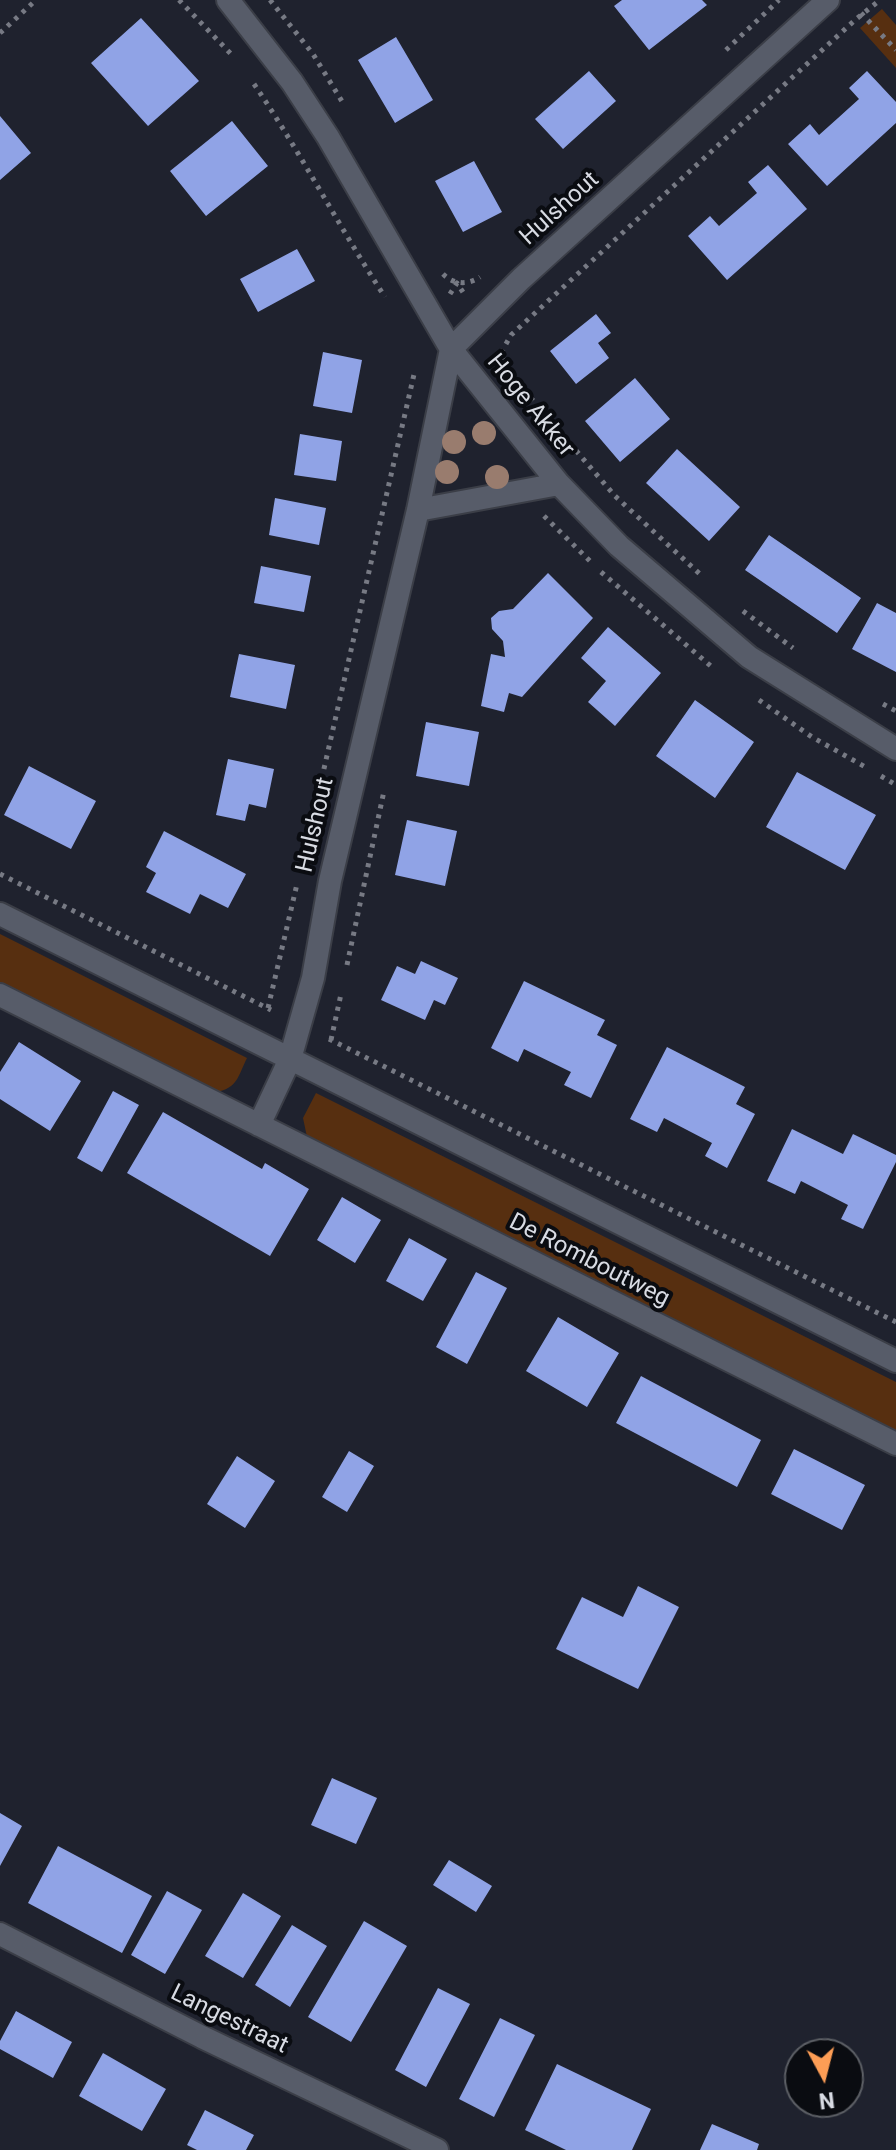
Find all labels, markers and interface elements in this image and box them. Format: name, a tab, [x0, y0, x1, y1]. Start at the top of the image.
street label: Hulshout	[514, 166, 606, 252]
street label: Hoge Akker	[480, 349, 580, 463]
street label: Hulshout	[291, 775, 341, 875]
street label: De Romboutweg	[504, 1208, 674, 1314]
street label: Langestraat	[165, 1979, 293, 2061]
north arrow	[784, 2038, 864, 2118]
text: N	[818, 2087, 836, 2114]

